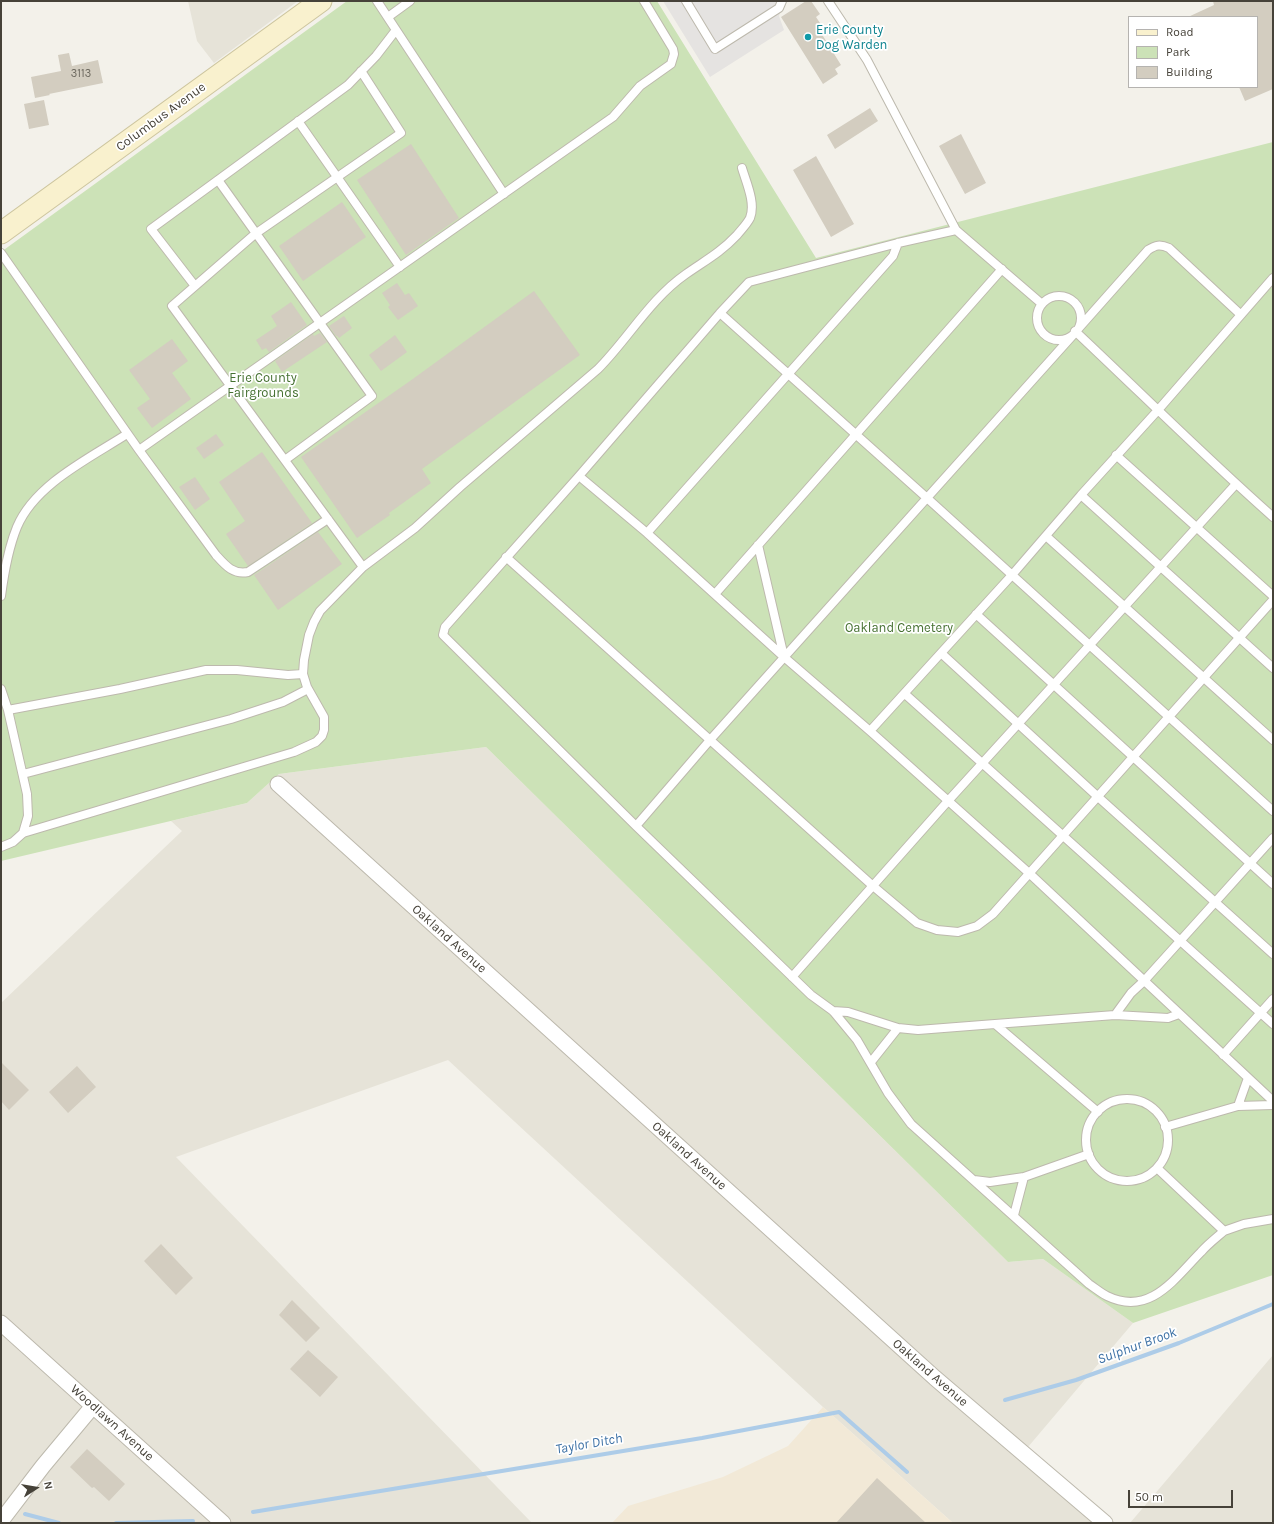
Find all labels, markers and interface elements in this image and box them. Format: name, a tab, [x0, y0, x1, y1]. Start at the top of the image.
legend	[1128, 16, 1258, 88]
place label: Erie County Dog Warden	[816, 22, 887, 53]
text: Road	[1166, 25, 1194, 39]
marker: Erie County Dog Warden	[803, 32, 813, 42]
text: Park	[1166, 45, 1190, 59]
text: Building	[1166, 65, 1212, 79]
house number: 3113	[71, 67, 91, 81]
street label: Columbus Avenue	[113, 79, 209, 155]
park label: Erie County Fairgrounds	[227, 370, 299, 401]
park label: Oakland Cemetery	[845, 620, 953, 636]
street label: Oakland Avenue	[408, 901, 490, 977]
street label: Oakland Avenue	[648, 1118, 730, 1194]
water label: Sulphur Brook	[1095, 1324, 1179, 1368]
street label: Oakland Avenue	[889, 1336, 971, 1410]
street label: Woodlawn Avenue	[67, 1381, 157, 1465]
water label: Taylor Ditch	[554, 1430, 624, 1458]
north arrow	[16, 1468, 56, 1508]
text: N	[41, 1480, 55, 1491]
scale bar	[1130, 1482, 1235, 1508]
text: 50 m	[1135, 1490, 1163, 1504]

